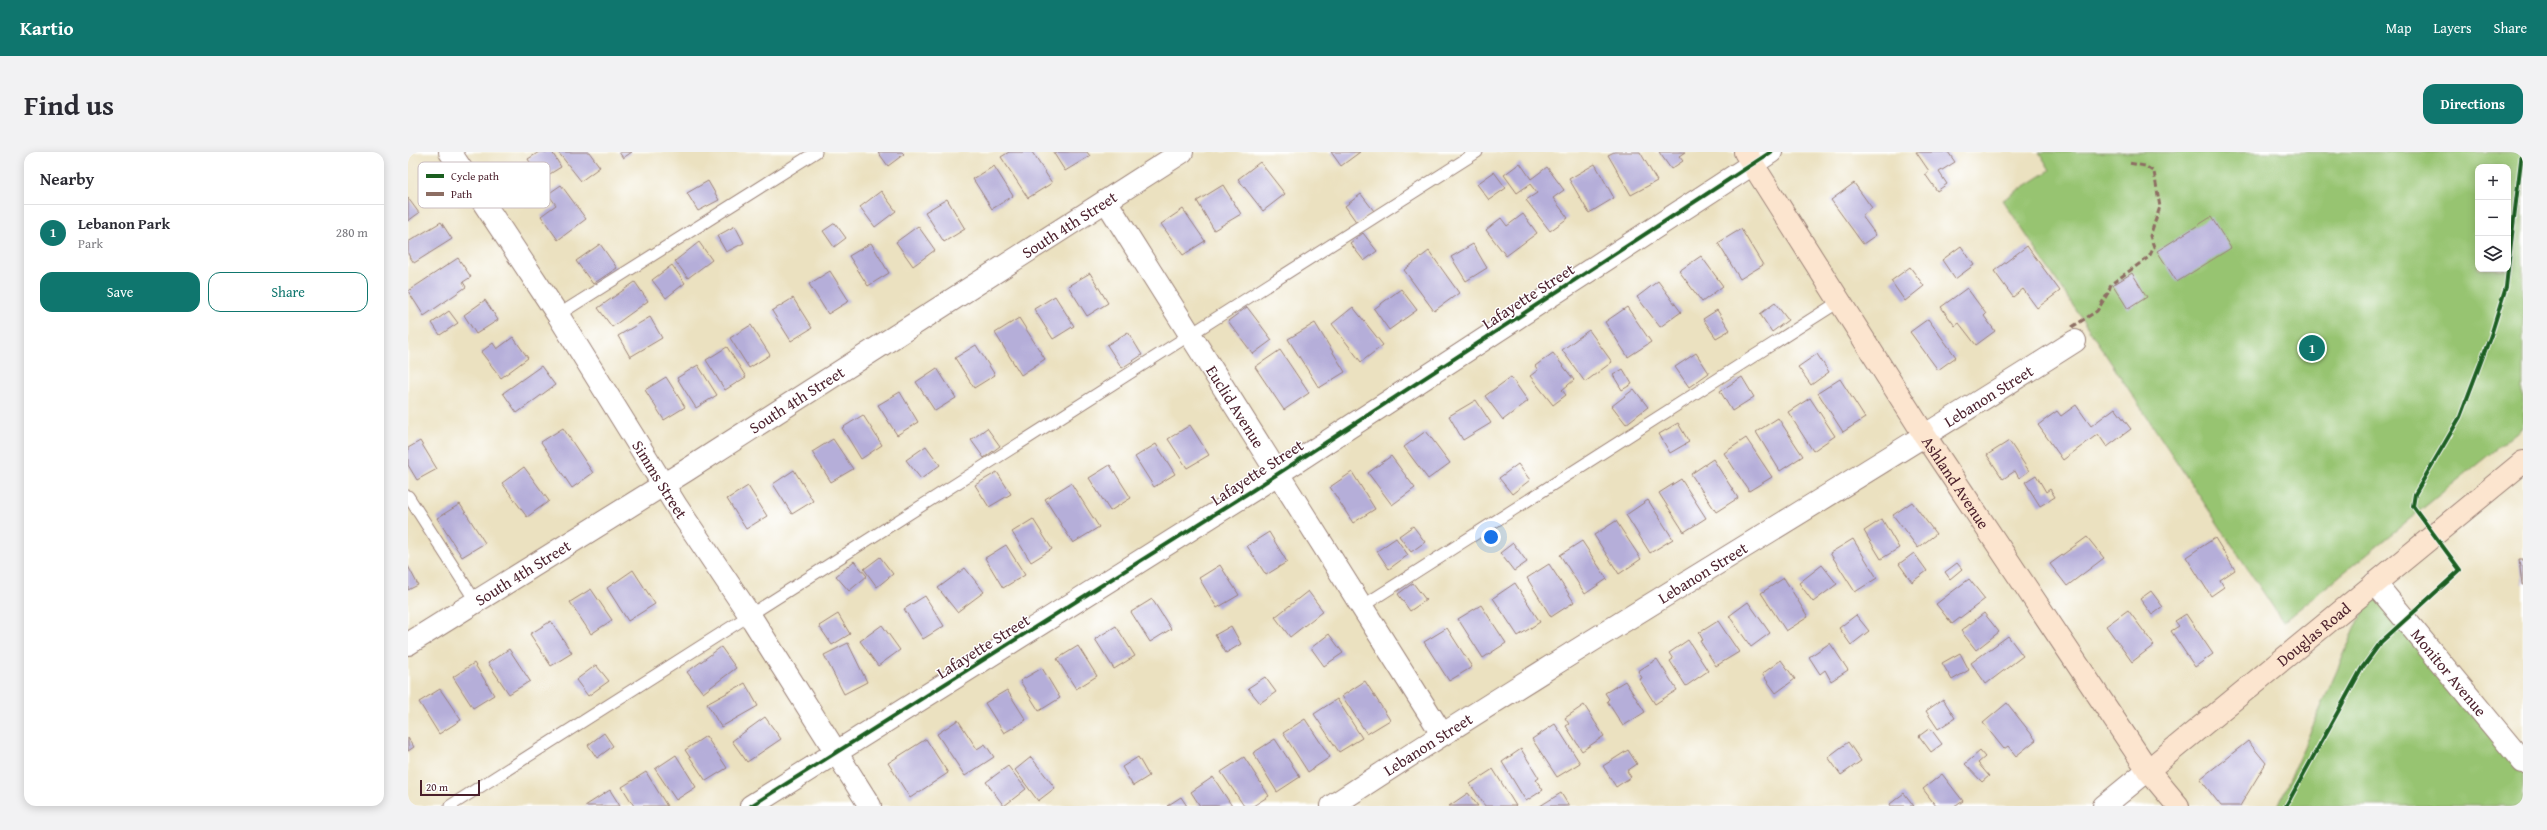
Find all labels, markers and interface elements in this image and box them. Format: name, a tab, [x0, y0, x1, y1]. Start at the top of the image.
text: Kartio	[20, 14, 74, 42]
text: Map	[2386, 18, 2412, 38]
text: Layers	[2434, 18, 2472, 38]
text: Share	[2494, 18, 2527, 38]
text: Find us	[24, 84, 114, 125]
button: Directions	[2423, 84, 2523, 124]
legend	[418, 162, 550, 208]
map controls	[2475, 164, 2511, 272]
button: +	[2475, 164, 2511, 200]
text: Nearby	[40, 166, 94, 191]
text: Cycle path	[451, 168, 500, 184]
street label: South 4th Street	[1017, 185, 1122, 264]
text: Path	[451, 186, 473, 202]
button: −	[2475, 200, 2511, 236]
text: Lebanon Park	[78, 213, 170, 234]
text: 1	[50, 223, 56, 242]
text: 280 m	[336, 223, 368, 242]
text: Park	[78, 234, 103, 253]
button: layers	[2475, 236, 2511, 272]
street label: Lafayette Street	[1477, 257, 1579, 335]
button: Save	[40, 272, 200, 312]
button: Share	[208, 272, 368, 312]
pin: 1	[2299, 333, 2325, 363]
street label: Lebanon Street	[1939, 358, 2038, 433]
street label: South 4th Street	[744, 360, 849, 439]
street label: Euclid Avenue	[1200, 360, 1271, 453]
street label: Ashland Avenue	[1916, 431, 1996, 534]
street label: Lafayette Street	[1206, 433, 1308, 511]
street label: Simms Street	[626, 435, 694, 524]
your location	[1481, 527, 1501, 547]
street label: South 4th Street	[470, 533, 576, 612]
street label: Lebanon Street	[1653, 536, 1752, 609]
street label: Douglas Road	[2271, 596, 2356, 672]
street label: Lafayette Street	[932, 608, 1035, 684]
street label: Monitor Avenue	[2405, 623, 2493, 722]
street label: Lebanon Street	[1379, 707, 1477, 782]
scale bar	[420, 778, 480, 797]
text: 20 m	[426, 779, 448, 795]

